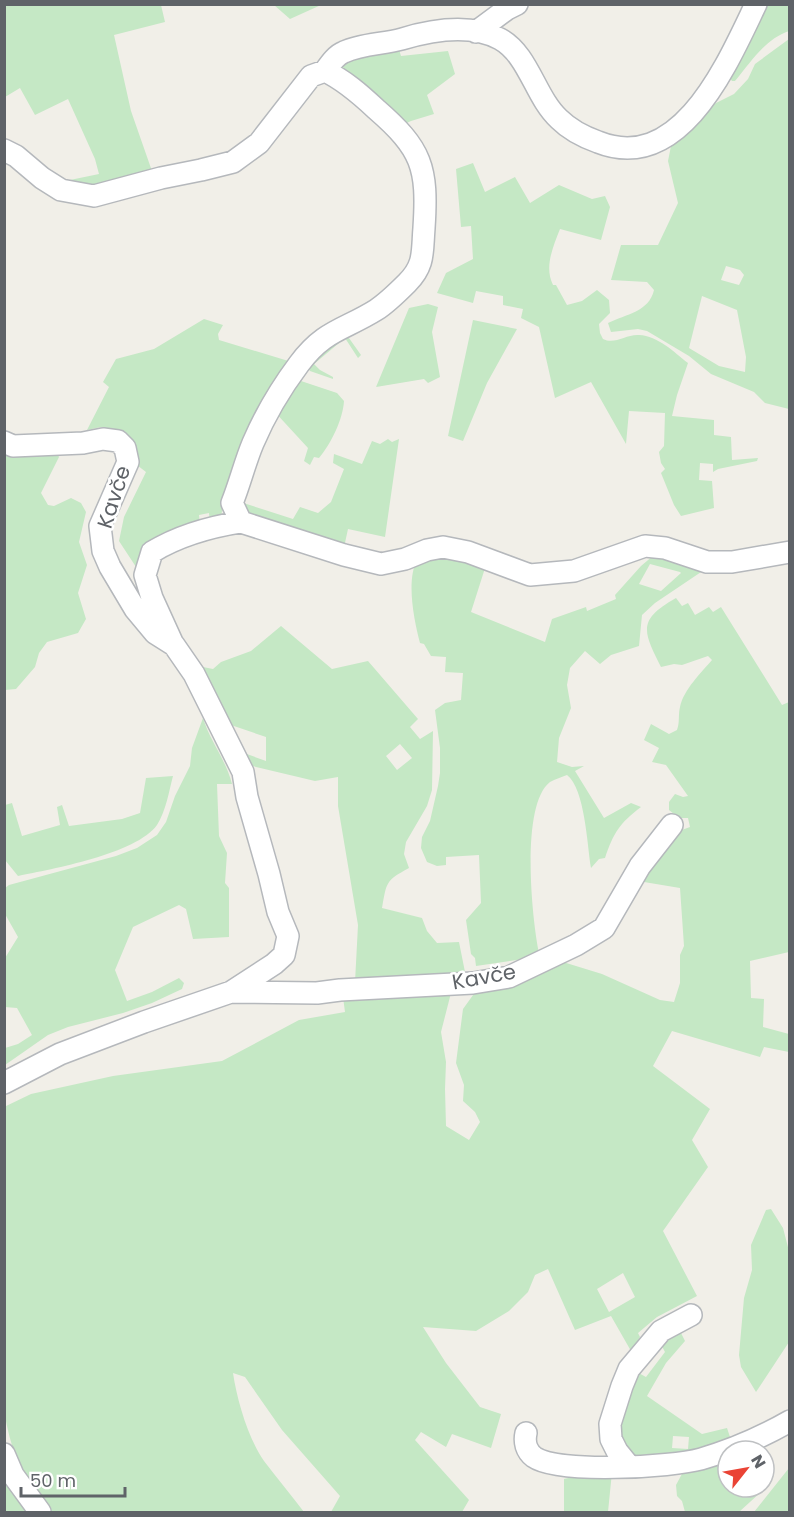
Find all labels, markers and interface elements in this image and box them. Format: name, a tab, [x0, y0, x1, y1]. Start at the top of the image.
street label: Kavče	[90, 462, 137, 532]
street label: Kavče	[450, 957, 518, 996]
north arrow	[716, 1439, 776, 1499]
text: N	[745, 1450, 771, 1473]
scale bar	[21, 1460, 124, 1498]
text: 50 m	[30, 1468, 76, 1493]

